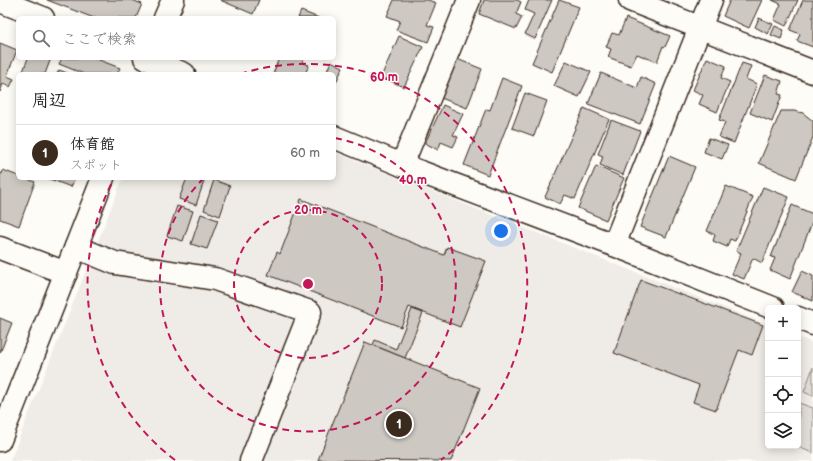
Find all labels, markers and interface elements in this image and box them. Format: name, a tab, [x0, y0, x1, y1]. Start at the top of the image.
search box	[16, 16, 336, 60]
icon: search	[30, 27, 52, 49]
text: ここで検索	[62, 30, 137, 49]
text: 60 m	[370, 70, 398, 85]
text: 周辺	[32, 91, 66, 111]
text: 体育館	[70, 135, 115, 154]
text: 1	[42, 145, 48, 161]
text: 60 m	[290, 145, 320, 161]
text: スポット	[70, 157, 122, 173]
text: 40 m	[399, 173, 427, 188]
text: 20 m	[294, 203, 322, 218]
your location	[491, 221, 511, 241]
centre of rings	[301, 277, 315, 291]
map controls	[765, 305, 801, 449]
button: +	[765, 305, 801, 341]
button: −	[765, 341, 801, 377]
button: locate	[765, 377, 801, 413]
pin: 1	[386, 409, 412, 439]
button: layers	[765, 413, 801, 449]

